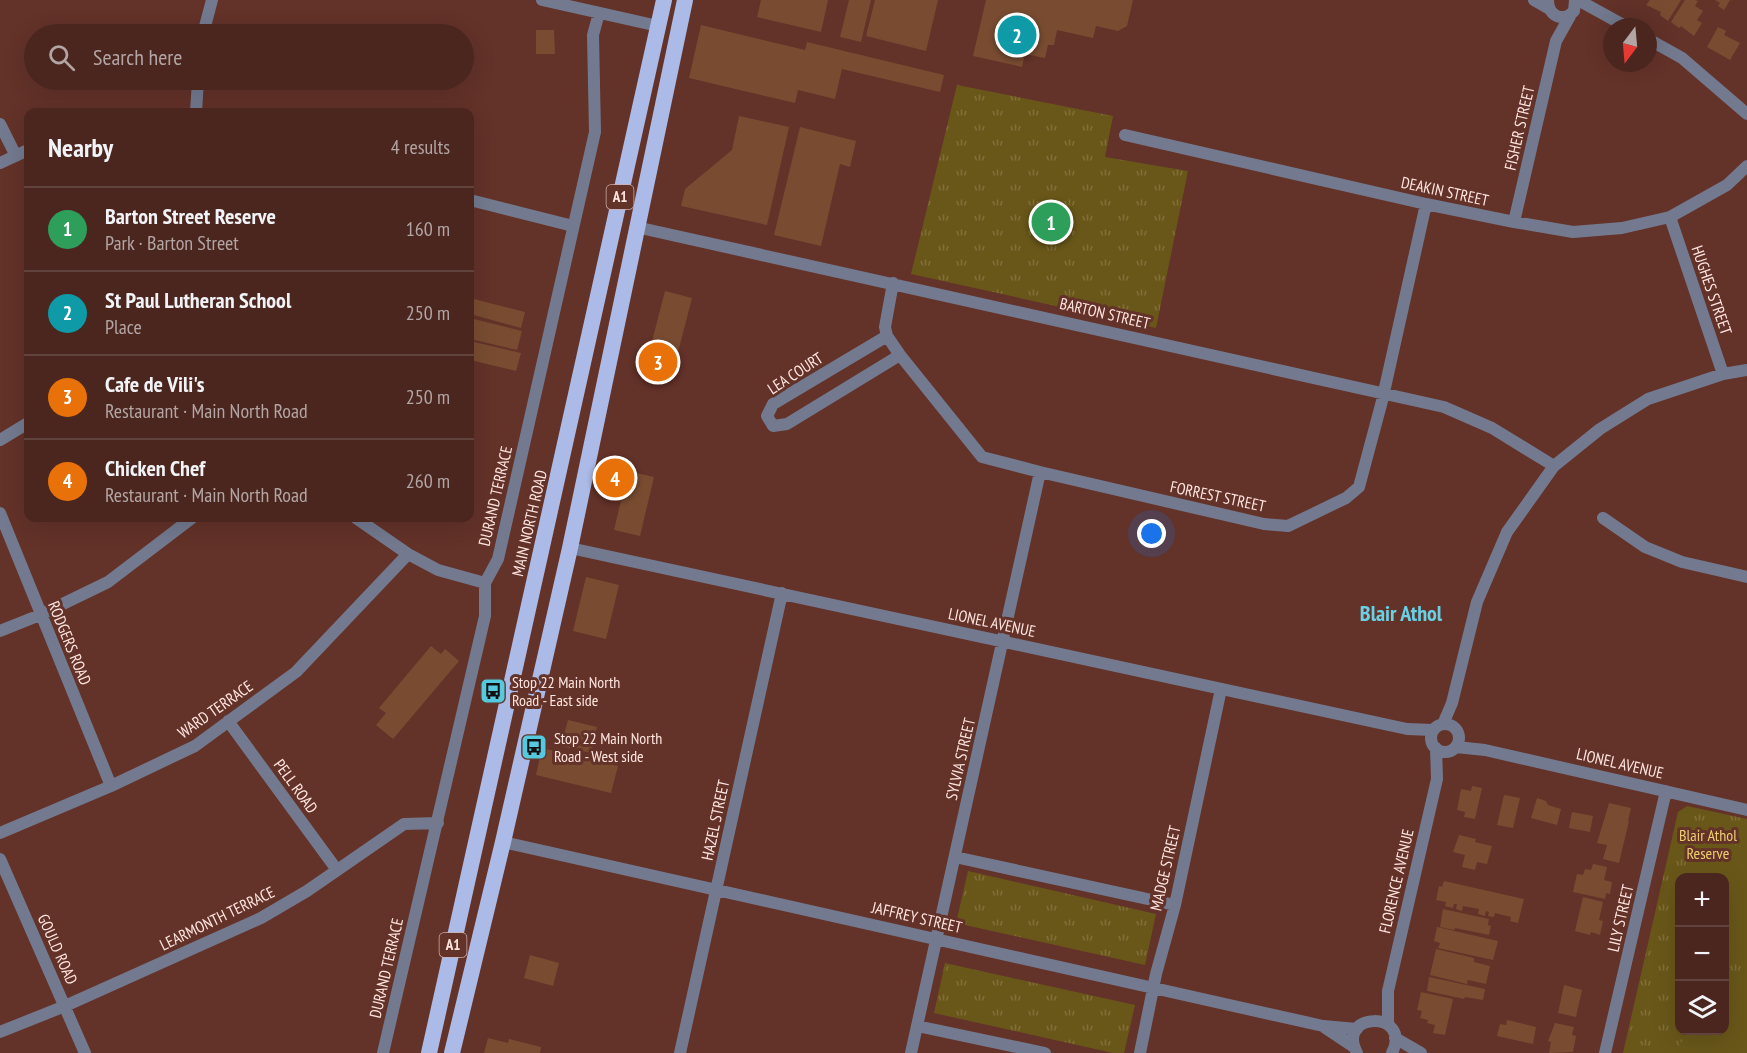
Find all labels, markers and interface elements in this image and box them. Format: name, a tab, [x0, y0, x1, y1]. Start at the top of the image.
pin: 2	[998, 12, 1036, 57]
north arrow	[1603, 18, 1657, 72]
search box	[24, 24, 474, 90]
icon: search	[45, 41, 78, 74]
text: Search here	[93, 43, 182, 71]
street label: FISHER STREET	[1500, 84, 1538, 172]
text: Nearby	[48, 131, 113, 164]
text: 4 results	[391, 134, 450, 160]
street label: DEAKIN STREET	[1399, 172, 1491, 210]
road number: A1	[606, 185, 634, 209]
pin: 1	[1032, 200, 1070, 244]
text: Barton Street Reserve	[105, 202, 276, 230]
text: 1	[63, 216, 72, 242]
text: 160 m	[406, 216, 450, 242]
text: Park · Barton Street	[105, 230, 239, 256]
street label: HUGHES STREET	[1687, 243, 1737, 337]
text: St Paul Lutheran School	[105, 286, 291, 314]
street label: BARTON STREET	[1058, 293, 1152, 333]
text: 2	[63, 300, 72, 326]
text: 250 m	[406, 300, 450, 326]
text: Place	[105, 314, 142, 340]
pin: 3	[638, 340, 678, 385]
street label: LEA COURT	[764, 348, 826, 398]
text: Cafe de Vili's	[105, 370, 204, 398]
text: 3	[63, 384, 72, 410]
text: 250 m	[406, 384, 450, 410]
text: Restaurant · Main North Road	[105, 398, 308, 424]
street label: DURAND TERRACE	[474, 444, 516, 548]
text: Chicken Chef	[105, 454, 205, 482]
pin: 4	[596, 456, 634, 500]
text: 4	[63, 468, 72, 494]
text: 260 m	[406, 468, 450, 494]
street label: MAIN NORTH ROAD	[507, 468, 551, 578]
street label: FORREST STREET	[1168, 476, 1268, 516]
text: Restaurant · Main North Road	[105, 482, 308, 508]
your location	[1137, 519, 1166, 548]
street label: RODGERS ROAD	[44, 598, 96, 688]
district label: Blair Athol	[1360, 599, 1443, 627]
street label: LIONEL AVENUE	[947, 603, 1038, 641]
place label: Stop 22 Main North Road - East side	[512, 672, 620, 710]
street label: WARD TERRACE	[173, 676, 257, 742]
bus stop icon: Stop 22 Main North Road - East side	[478, 676, 508, 706]
street label: SYLVIA STREET	[941, 716, 979, 802]
place label: Stop 22 Main North Road - West side	[554, 728, 662, 766]
bus stop icon: Stop 22 Main North Road - West side	[519, 732, 549, 762]
street label: LIONEL AVENUE	[1575, 743, 1666, 783]
street label: PELL ROAD	[270, 755, 322, 817]
street label: HAZEL STREET	[697, 778, 733, 862]
street label: MADGE STREET	[1145, 823, 1185, 913]
park label: Blair Athol Reserve	[1679, 825, 1737, 863]
street label: FLORENCE AVENUE	[1374, 827, 1418, 935]
map controls	[1675, 873, 1729, 1035]
button: +	[1675, 873, 1729, 927]
street label: LEARMONTH TERRACE	[156, 881, 278, 954]
street label: LILY STREET	[1603, 882, 1637, 954]
street label: JAFFREY STREET	[869, 897, 964, 937]
street label: GOULD ROAD	[34, 911, 82, 987]
street label: DURAND TERRACE	[365, 916, 407, 1020]
button: −	[1675, 927, 1729, 981]
road number: A1	[440, 933, 466, 957]
button: layers	[1675, 981, 1729, 1035]

